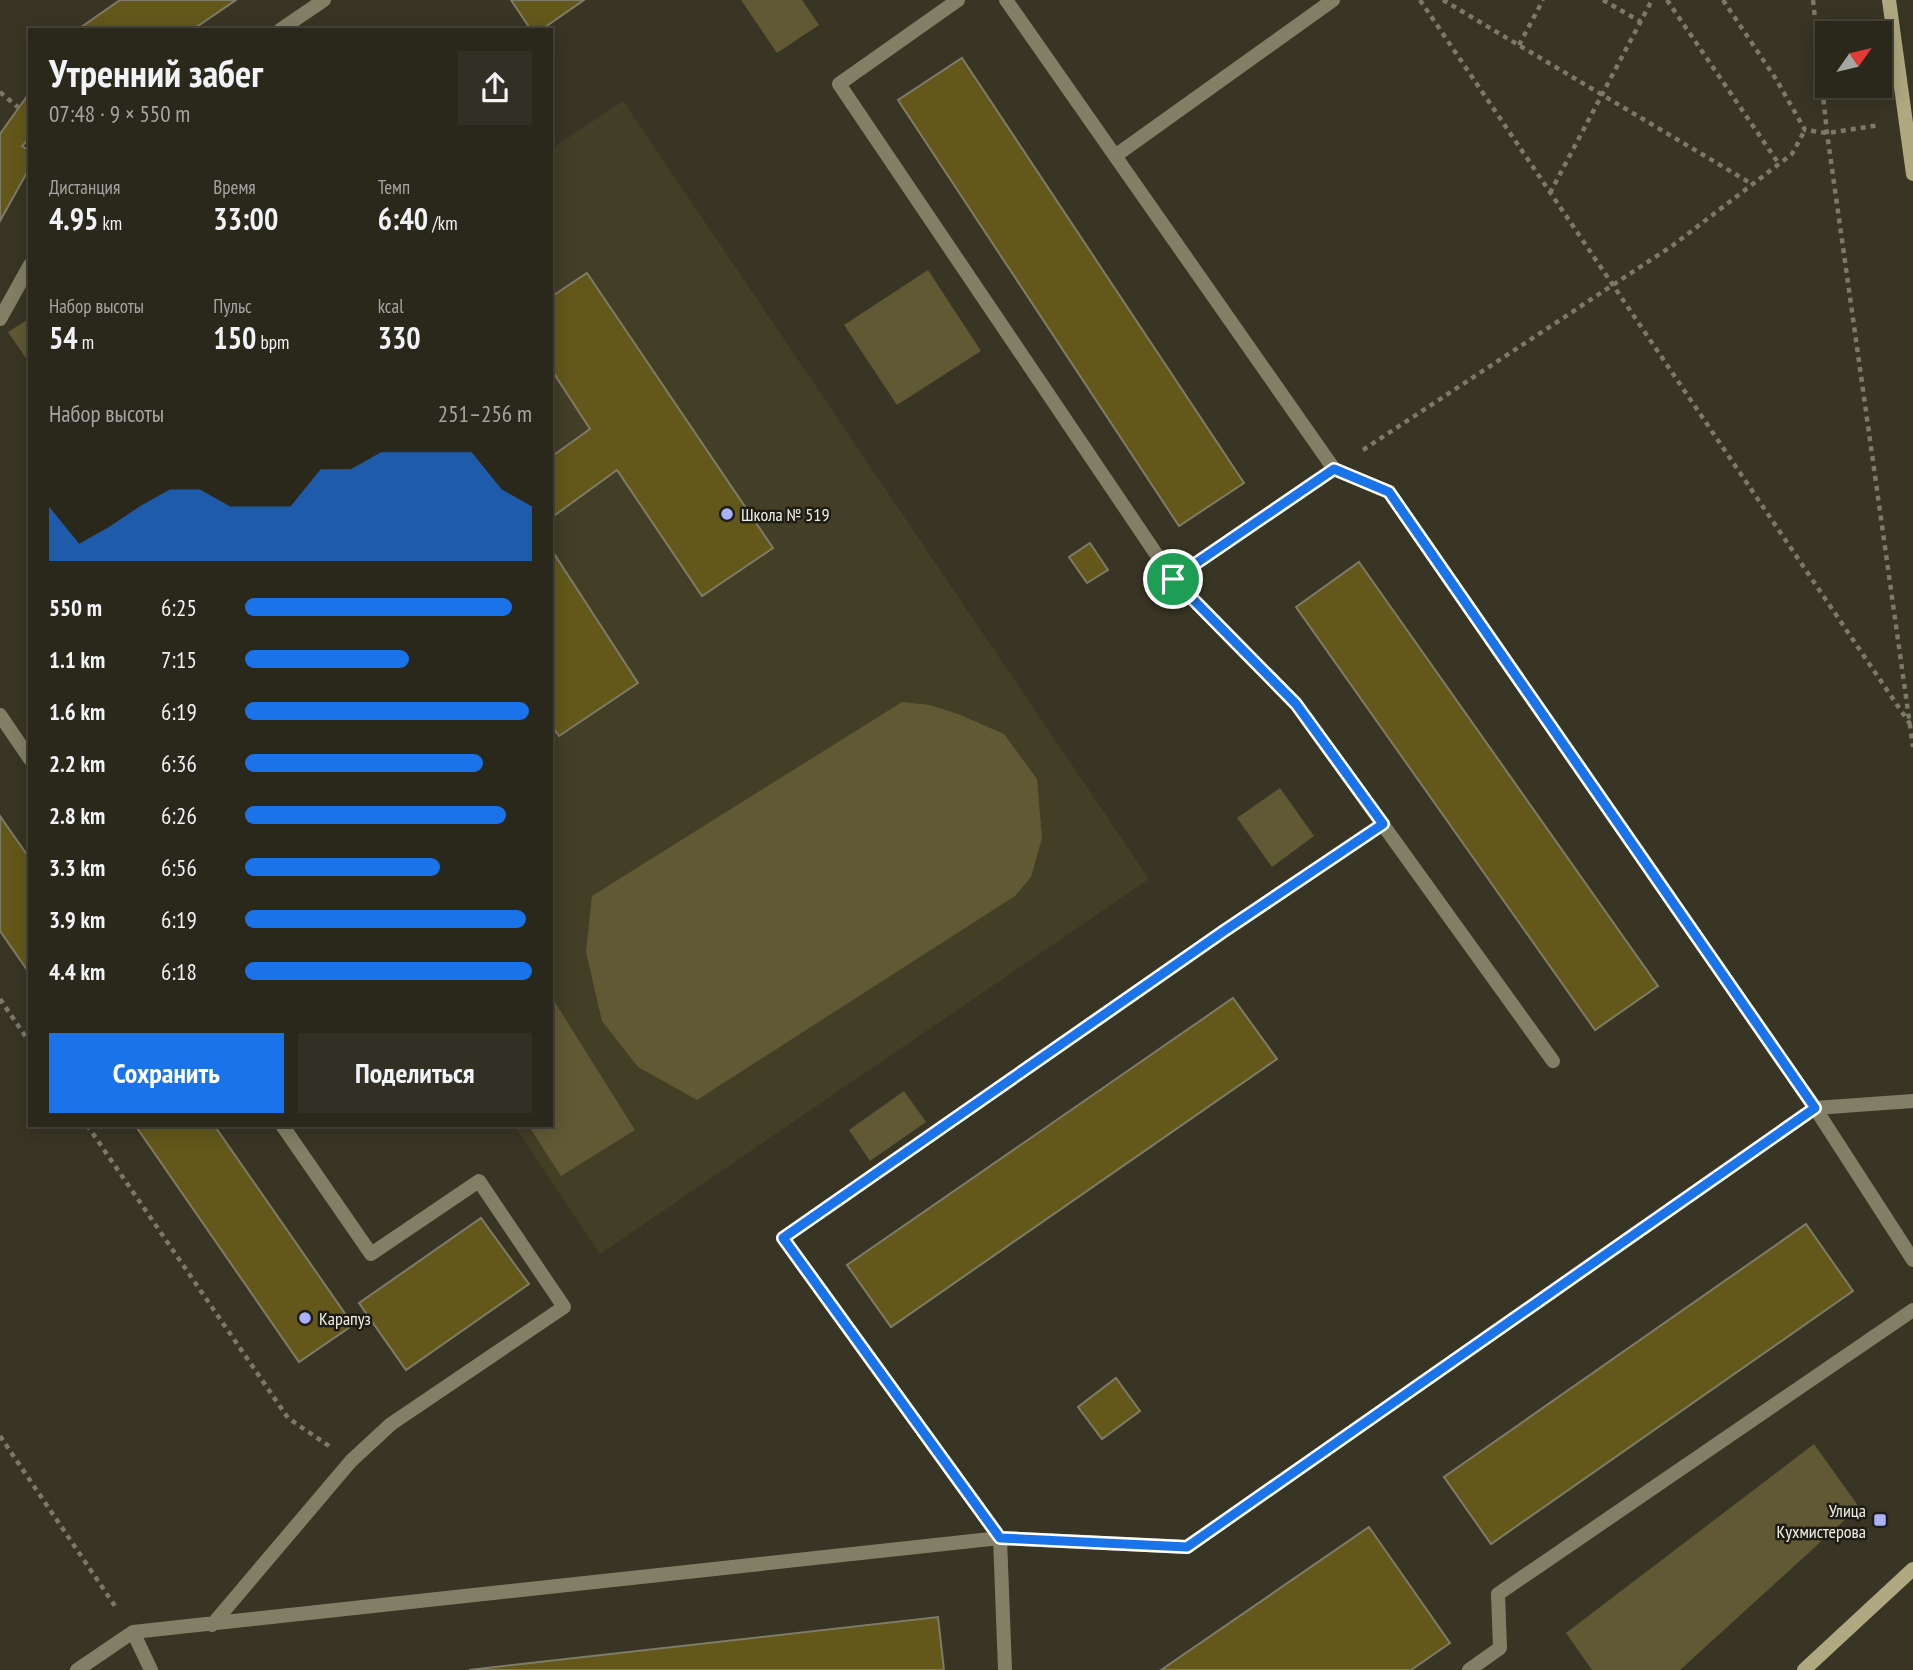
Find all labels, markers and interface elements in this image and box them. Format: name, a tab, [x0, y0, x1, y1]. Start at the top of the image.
north arrow	[1815, 21, 1892, 98]
map controls	[1815, 21, 1892, 98]
text: Утренний забег	[49, 48, 263, 97]
button: share	[458, 51, 532, 125]
text: 07:48 · 9 × 550 m	[49, 99, 190, 128]
text: Дистанция	[49, 175, 120, 199]
text: Время	[213, 175, 256, 199]
text: Темп	[378, 175, 410, 199]
text: 4.95	[49, 199, 98, 238]
text: 33:00	[213, 199, 278, 238]
text: 6:40	[378, 199, 428, 238]
text: km	[98, 211, 122, 235]
text: /km	[428, 211, 458, 235]
text: Набор высоты	[49, 294, 144, 318]
text: Пульс	[213, 294, 252, 318]
text: kcal	[378, 294, 404, 318]
text: 54	[49, 318, 78, 357]
text: 150	[213, 318, 256, 357]
text: 330	[378, 318, 421, 357]
text: m	[78, 330, 94, 354]
text: bpm	[256, 330, 289, 354]
text: Набор высоты	[49, 399, 164, 428]
text: 251–256 m	[438, 399, 532, 428]
place label: Школа № 519	[741, 503, 830, 526]
marker: Школа № 519	[719, 506, 735, 522]
pin	[1143, 549, 1203, 609]
icon: arrive	[1154, 560, 1192, 598]
text: 550 m	[49, 593, 102, 622]
text: 6:25	[161, 593, 197, 622]
text: 1.1 km	[49, 645, 105, 674]
text: 7:15	[161, 645, 197, 674]
text: 1.6 km	[49, 697, 105, 726]
text: 6:19	[161, 697, 197, 726]
text: 2.2 km	[49, 749, 105, 778]
text: 6:36	[161, 749, 197, 778]
text: 2.8 km	[49, 801, 105, 830]
text: 6:26	[161, 801, 197, 830]
text: 3.3 km	[49, 853, 105, 882]
text: 6:56	[161, 853, 197, 882]
text: 3.9 km	[49, 905, 105, 934]
text: 6:19	[161, 905, 197, 934]
text: 4.4 km	[49, 957, 105, 986]
text: 6:18	[161, 957, 197, 986]
button: Сохранить	[49, 1033, 284, 1113]
button: Поделиться	[298, 1033, 532, 1113]
place label: Карапуз	[319, 1307, 371, 1330]
marker: Карапуз	[297, 1310, 313, 1326]
place label: Улица Кухмистерова	[1776, 1499, 1866, 1543]
marker: Улица Кухмистерова	[1872, 1512, 1888, 1528]

